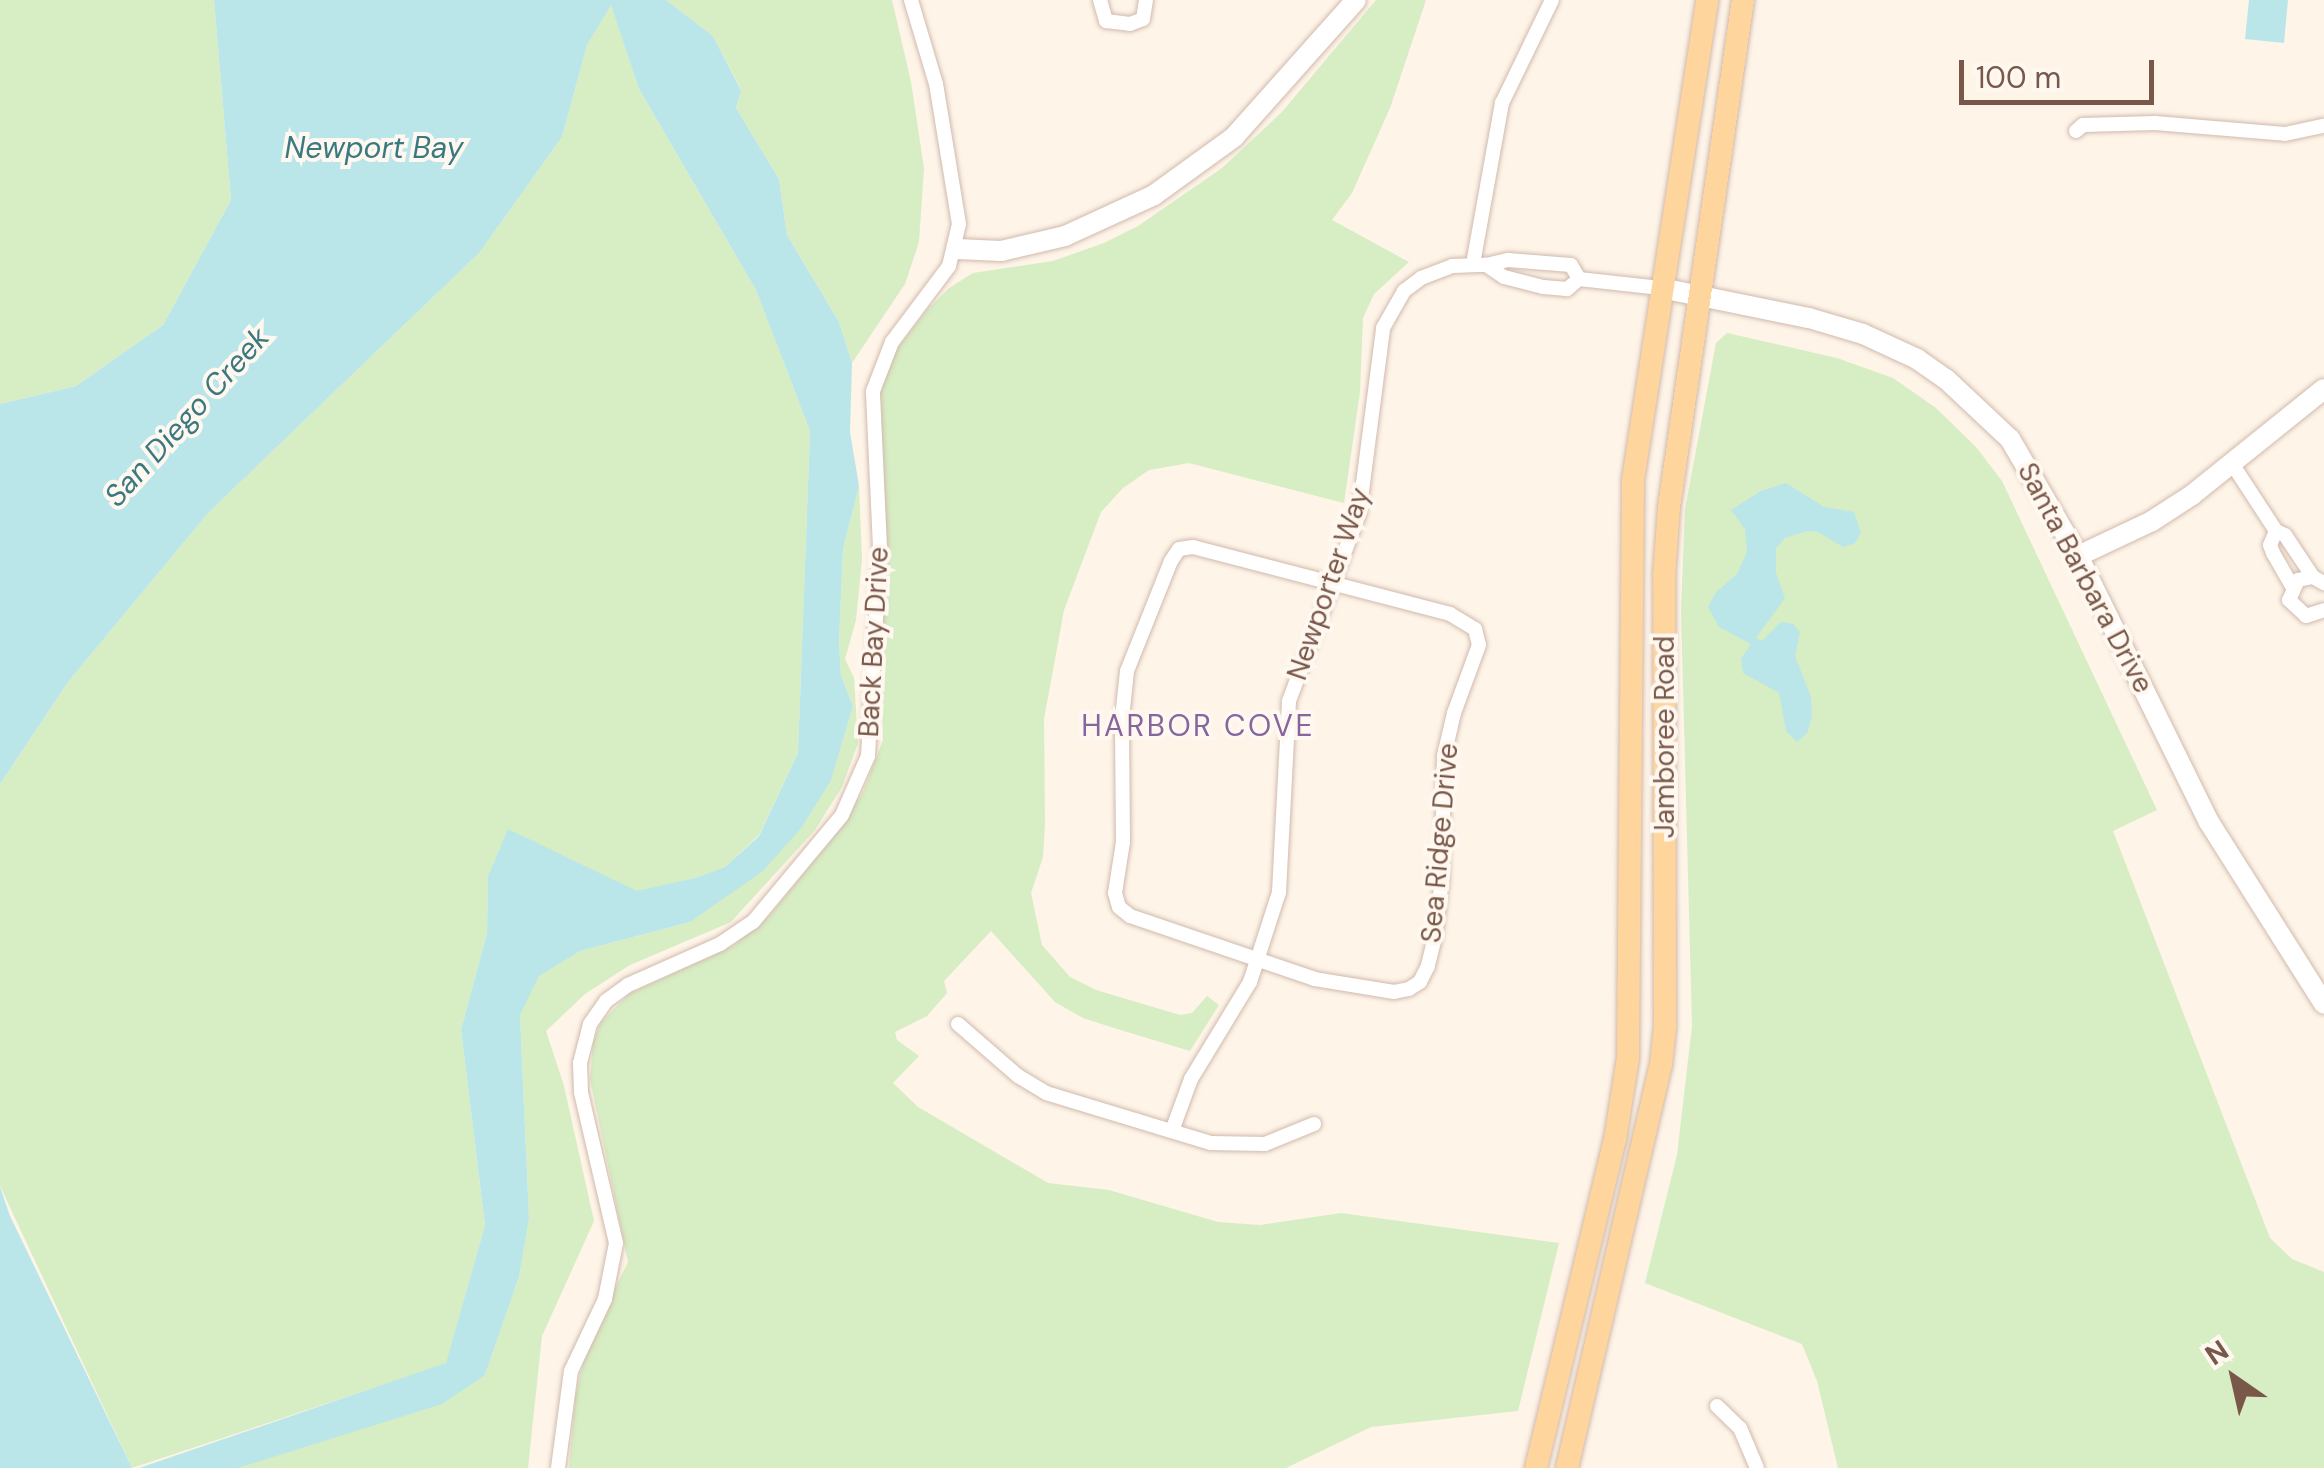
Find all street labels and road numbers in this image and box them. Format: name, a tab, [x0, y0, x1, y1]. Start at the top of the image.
street label: Santa Barbara Drive	[2010, 457, 2160, 699]
street label: Newporter Way	[1280, 484, 1378, 684]
street label: Back Bay Drive	[852, 546, 896, 738]
street label: Jamboree Road	[1648, 636, 1682, 838]
street label: Sea Ridge Drive	[1415, 742, 1465, 944]

